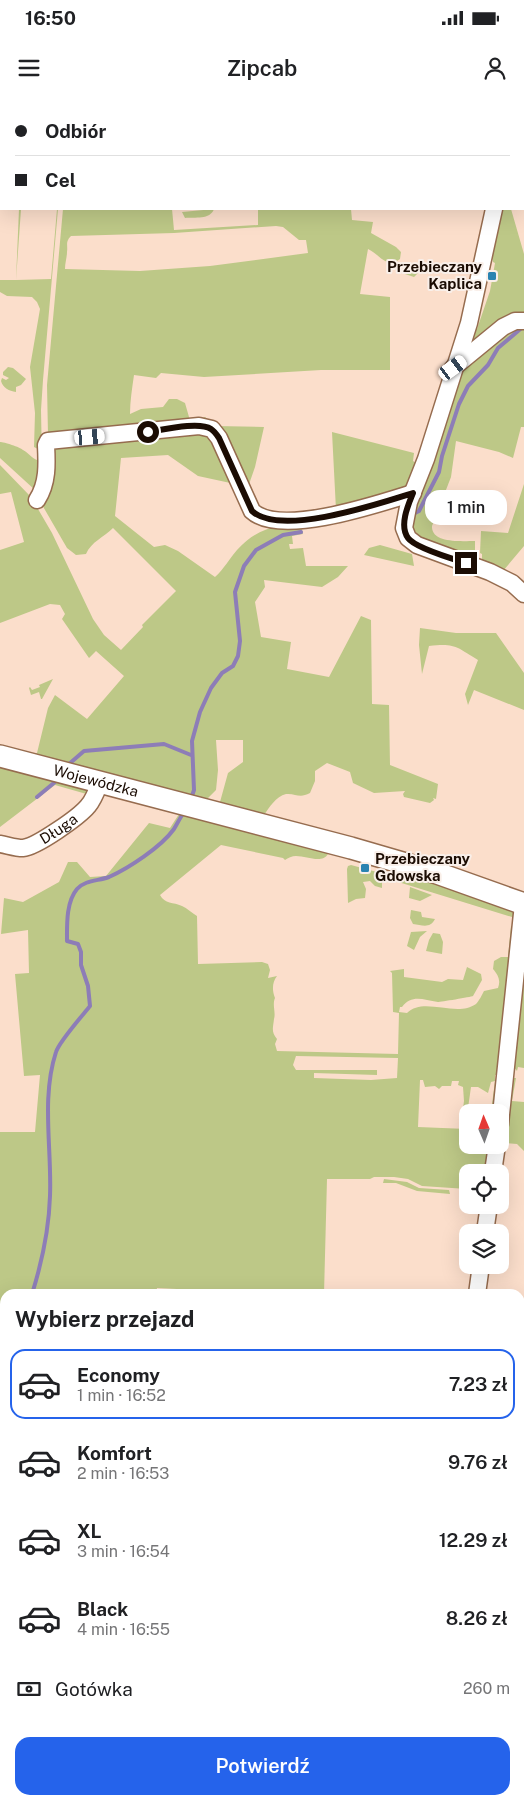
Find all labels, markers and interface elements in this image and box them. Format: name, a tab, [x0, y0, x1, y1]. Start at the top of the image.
text: 16:50	[25, 7, 76, 29]
icon: menu	[15, 54, 43, 82]
icon: person	[481, 54, 509, 82]
text: Zipcab	[227, 55, 297, 81]
text: Odbiór	[45, 120, 106, 142]
text: Cel	[45, 169, 76, 191]
place label: Przebieczany Kaplica	[387, 258, 483, 292]
marker: Przebieczany Kaplica	[486, 270, 498, 282]
car	[436, 353, 469, 383]
route start	[137, 421, 159, 443]
car	[74, 428, 105, 446]
callout: 1 min	[425, 490, 507, 526]
text: 1 min	[447, 498, 485, 517]
route end	[455, 552, 477, 574]
street label: Wojewódzka	[52, 761, 140, 800]
street label: Długa	[37, 810, 81, 847]
place label: Przebieczany Gdowska	[375, 850, 471, 884]
marker: Przebieczany Gdowska	[359, 862, 371, 874]
north arrow	[459, 1104, 509, 1154]
map controls	[459, 1104, 509, 1274]
button: locate	[459, 1164, 509, 1214]
button: layers	[459, 1224, 509, 1274]
text: Wybierz przejazd	[15, 1306, 195, 1332]
icon: car	[17, 1362, 62, 1407]
text: Economy	[77, 1364, 160, 1386]
text: 7.23 zł	[449, 1373, 508, 1395]
text: 1 min · 16:52	[77, 1386, 166, 1405]
icon: car	[17, 1440, 62, 1485]
text: Komfort	[77, 1442, 152, 1464]
text: 9.76 zł	[448, 1451, 508, 1473]
text: 2 min · 16:53	[77, 1464, 169, 1483]
icon: car	[17, 1518, 62, 1563]
text: XL	[77, 1520, 102, 1542]
text: 12.29 zł	[439, 1529, 508, 1551]
text: 3 min · 16:54	[77, 1542, 170, 1561]
icon: car	[17, 1596, 62, 1641]
text: Black	[77, 1598, 128, 1620]
text: 8.26 zł	[446, 1607, 508, 1629]
text: 4 min · 16:55	[77, 1620, 170, 1639]
icon: cash	[15, 1675, 43, 1703]
text: Gotówka	[55, 1678, 133, 1700]
text: 260 m	[463, 1679, 510, 1698]
button: Potwierdź	[15, 1737, 510, 1795]

